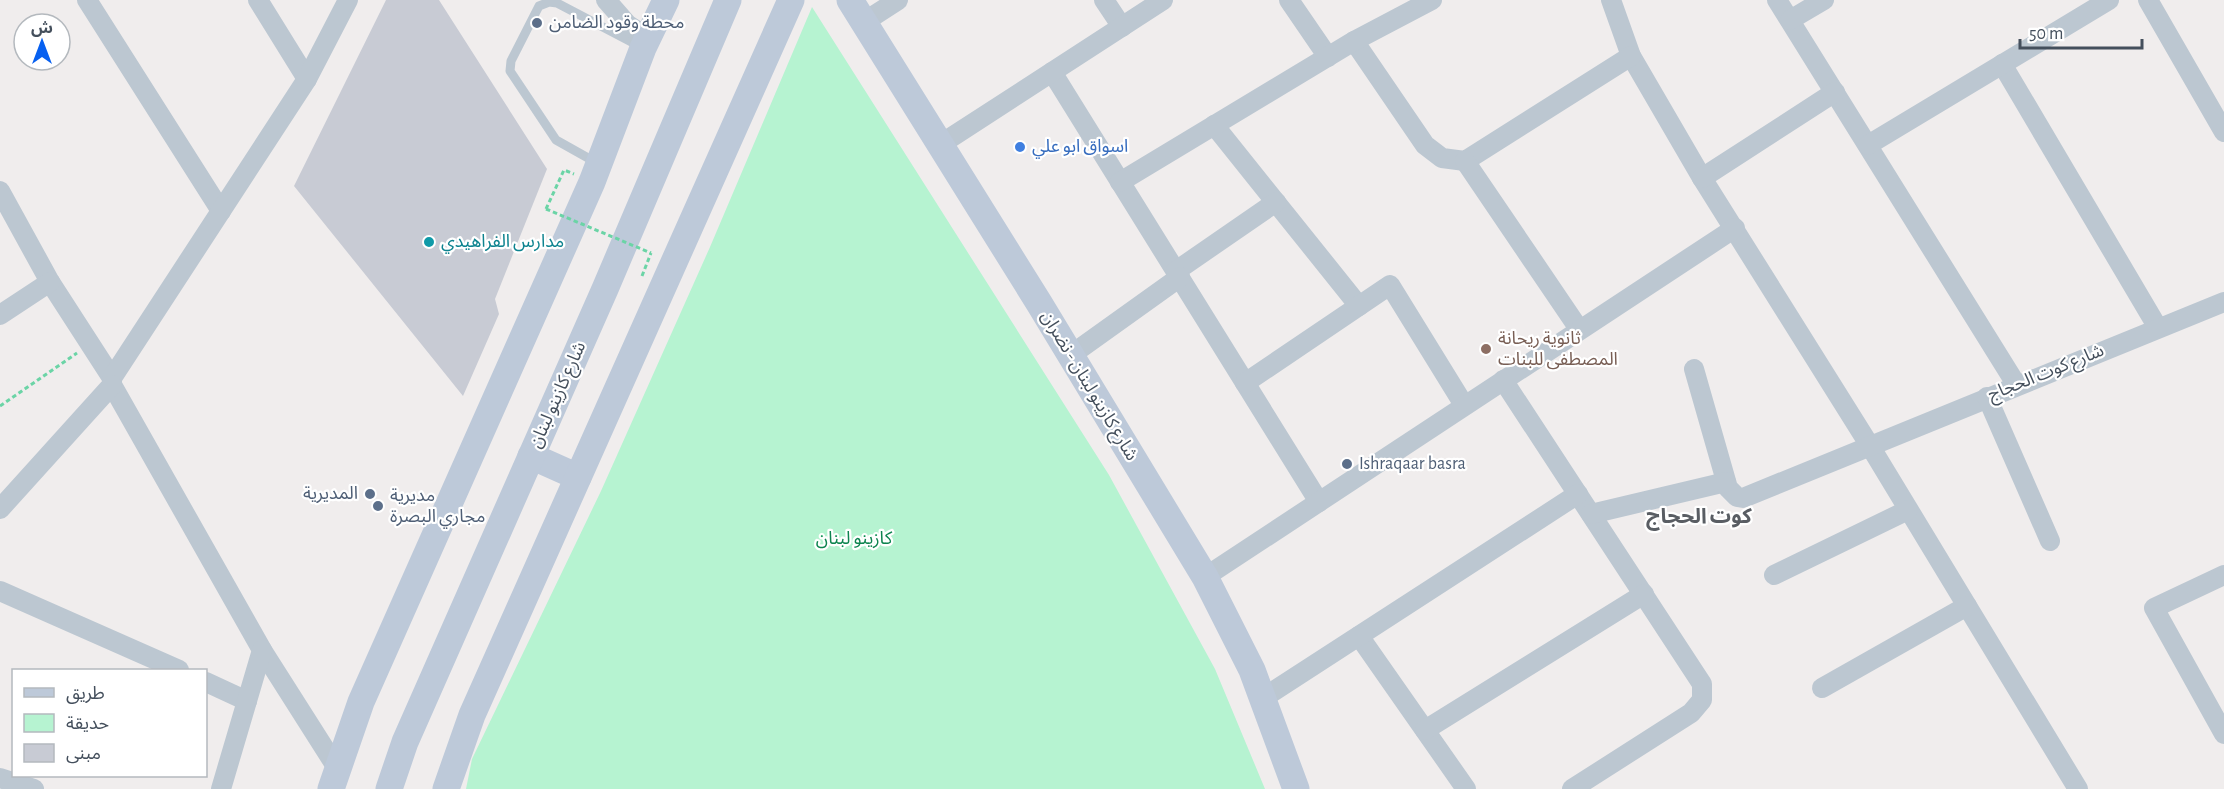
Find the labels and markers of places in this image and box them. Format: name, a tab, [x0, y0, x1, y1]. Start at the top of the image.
place label: محطة وقود الضامن	[549, 14, 684, 33]
marker: محطة وقود الضامن	[530, 16, 544, 30]
place label: اسواق ابو علي	[1032, 138, 1128, 159]
marker: اسواق ابو علي	[1013, 140, 1027, 154]
place label: مدارس الفراهيدي	[441, 233, 564, 254]
marker: مدارس الفراهيدي	[422, 235, 436, 249]
place label: ثانوية ريحانة المصطفى للبنات	[1498, 330, 1618, 370]
marker: ثانوية ريحانة المصطفى للبنات	[1479, 342, 1493, 356]
place label: Ishraqaar basra	[1359, 455, 1466, 473]
marker: Ishraqaar basra	[1340, 457, 1354, 471]
place label: المديرية	[303, 485, 358, 504]
marker: المديرية	[363, 487, 377, 501]
place label: مديرية مجاري البصرة	[390, 487, 485, 529]
marker: مديرية مجاري البصرة	[371, 499, 385, 513]

